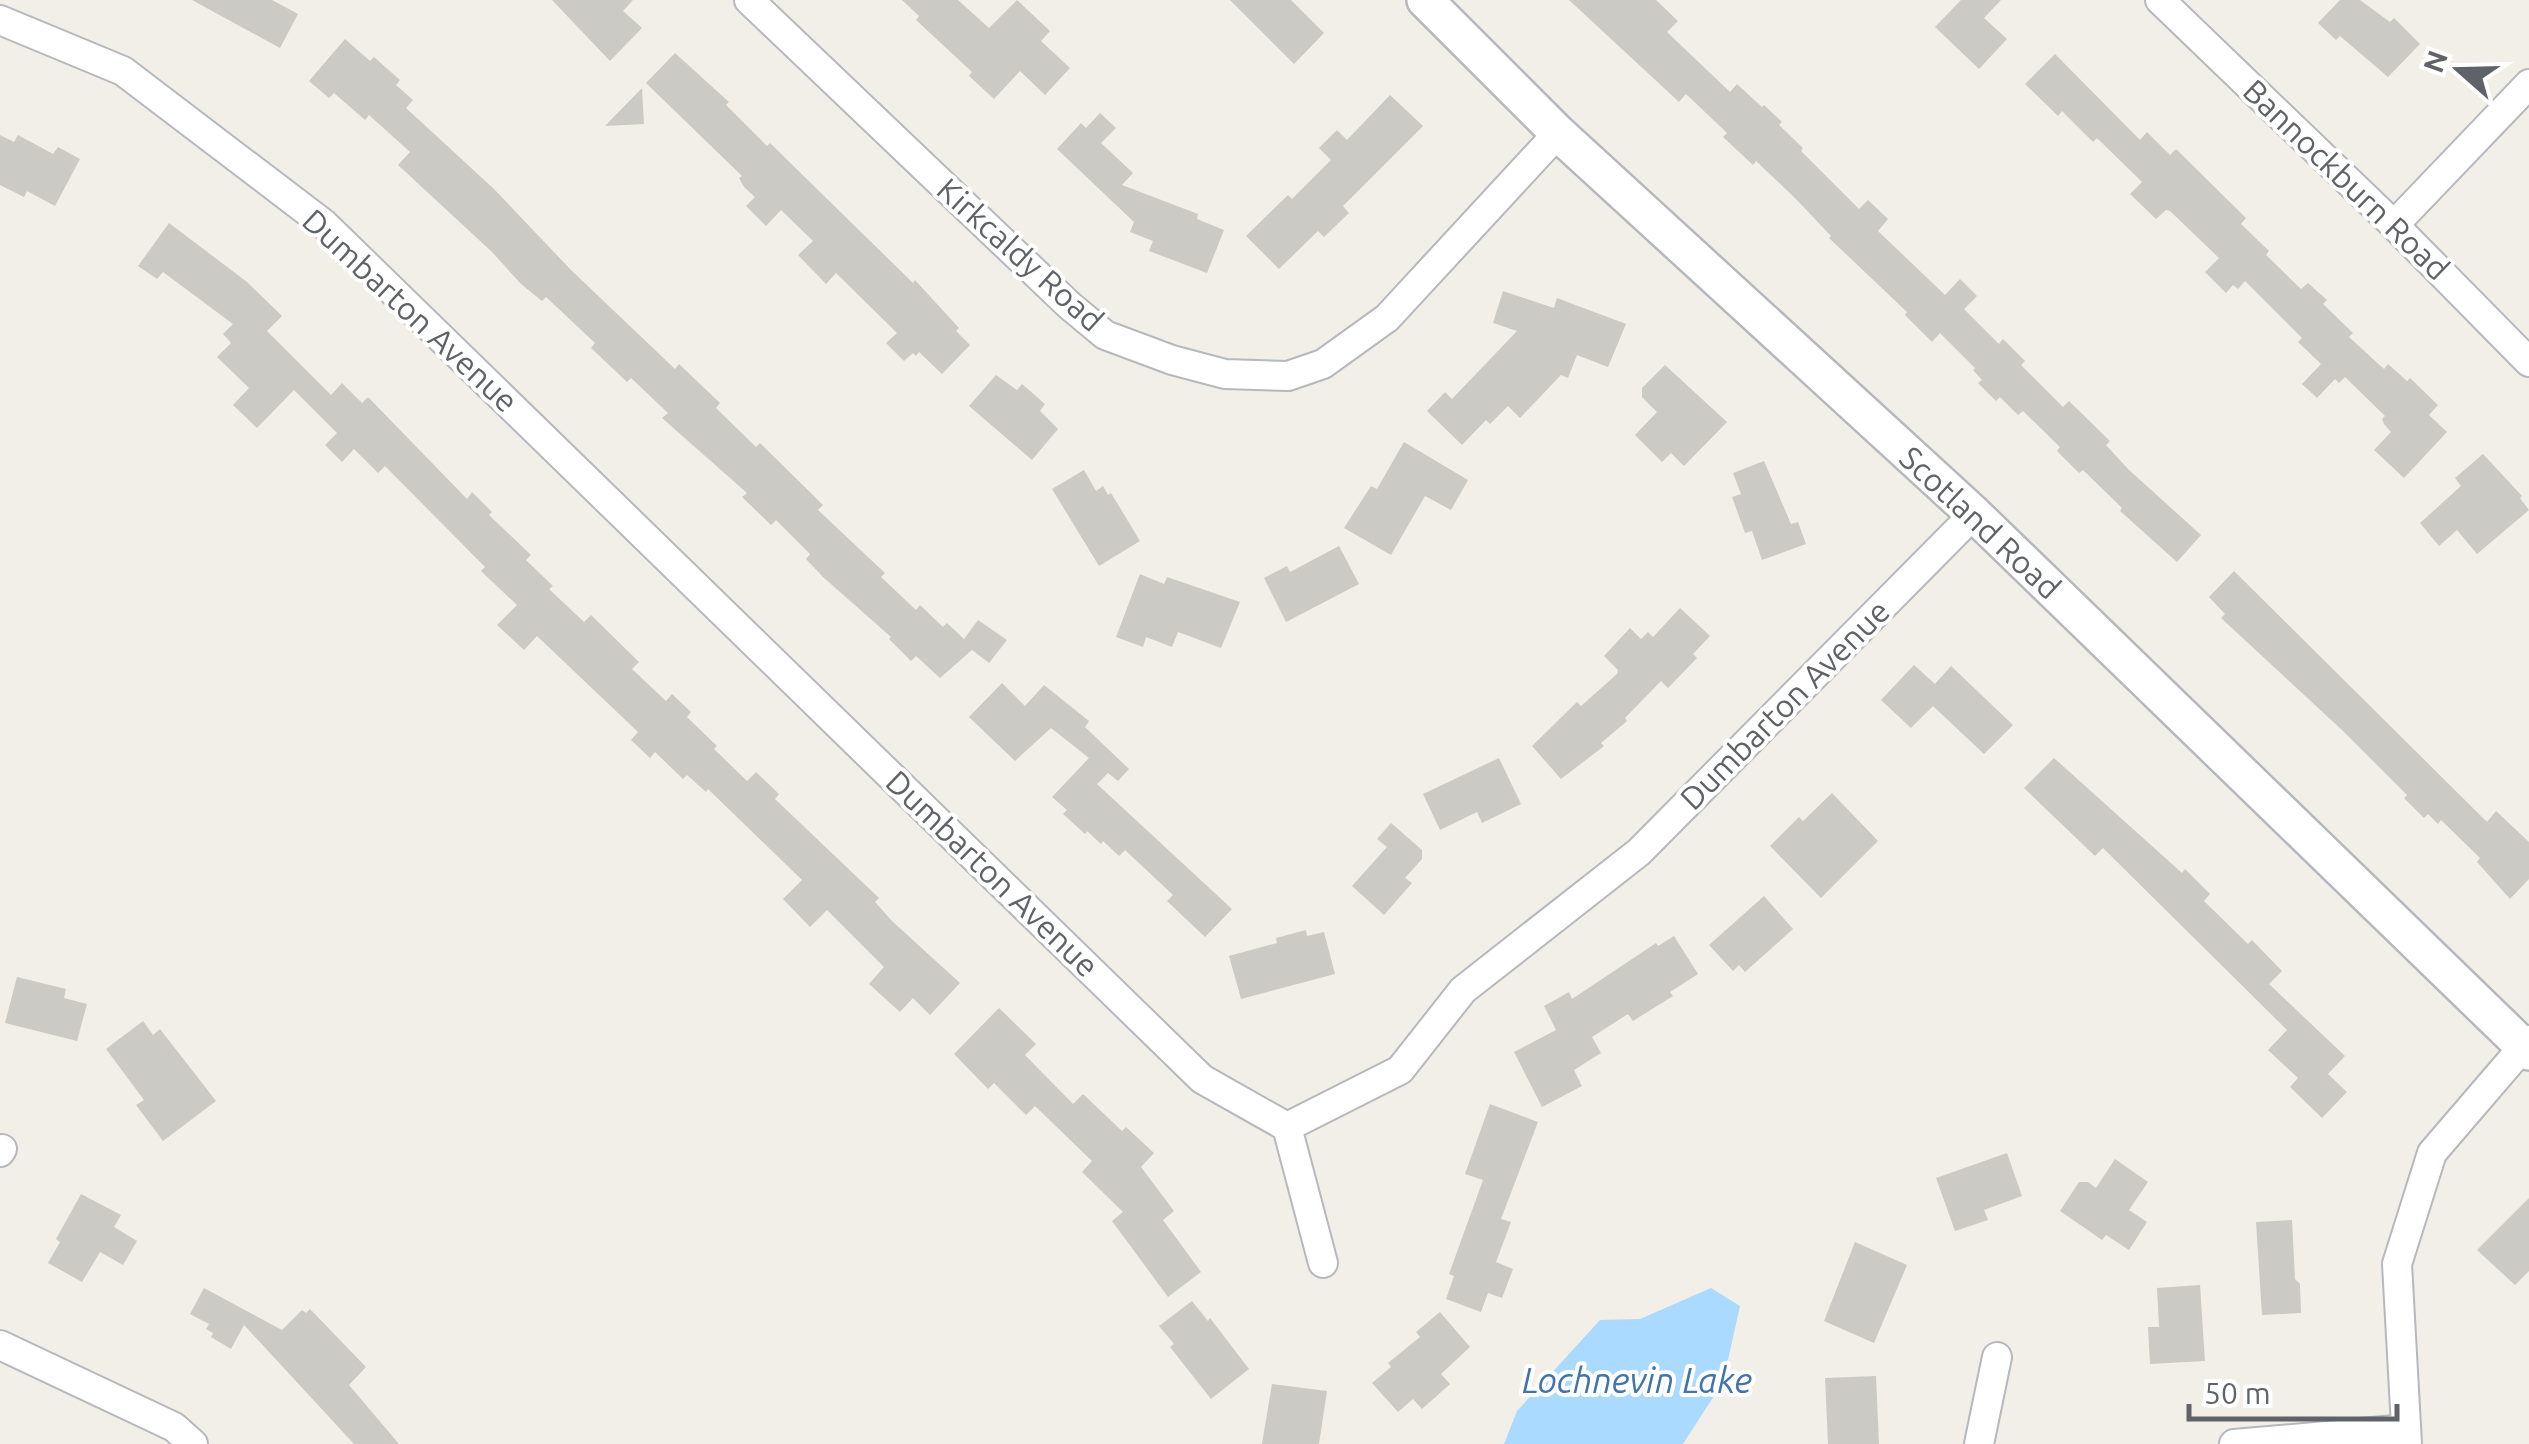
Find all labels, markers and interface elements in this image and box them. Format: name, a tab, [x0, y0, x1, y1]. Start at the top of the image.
north arrow	[2409, 20, 2509, 120]
text: N	[2417, 46, 2453, 76]
street label: Bannockburn Road	[2237, 72, 2457, 287]
street label: Kirkcaldy Road	[930, 170, 1111, 338]
street label: Dumbarton Avenue	[296, 201, 526, 419]
street label: Scotland Road	[1893, 439, 2068, 606]
street label: Dumbarton Avenue	[1672, 592, 1896, 816]
street label: Dumbarton Avenue	[879, 763, 1106, 984]
scale bar	[2189, 1359, 2396, 1421]
water label: Lochnevin Lake	[1522, 1360, 1752, 1400]
text: 50 m	[2204, 1376, 2271, 1410]

